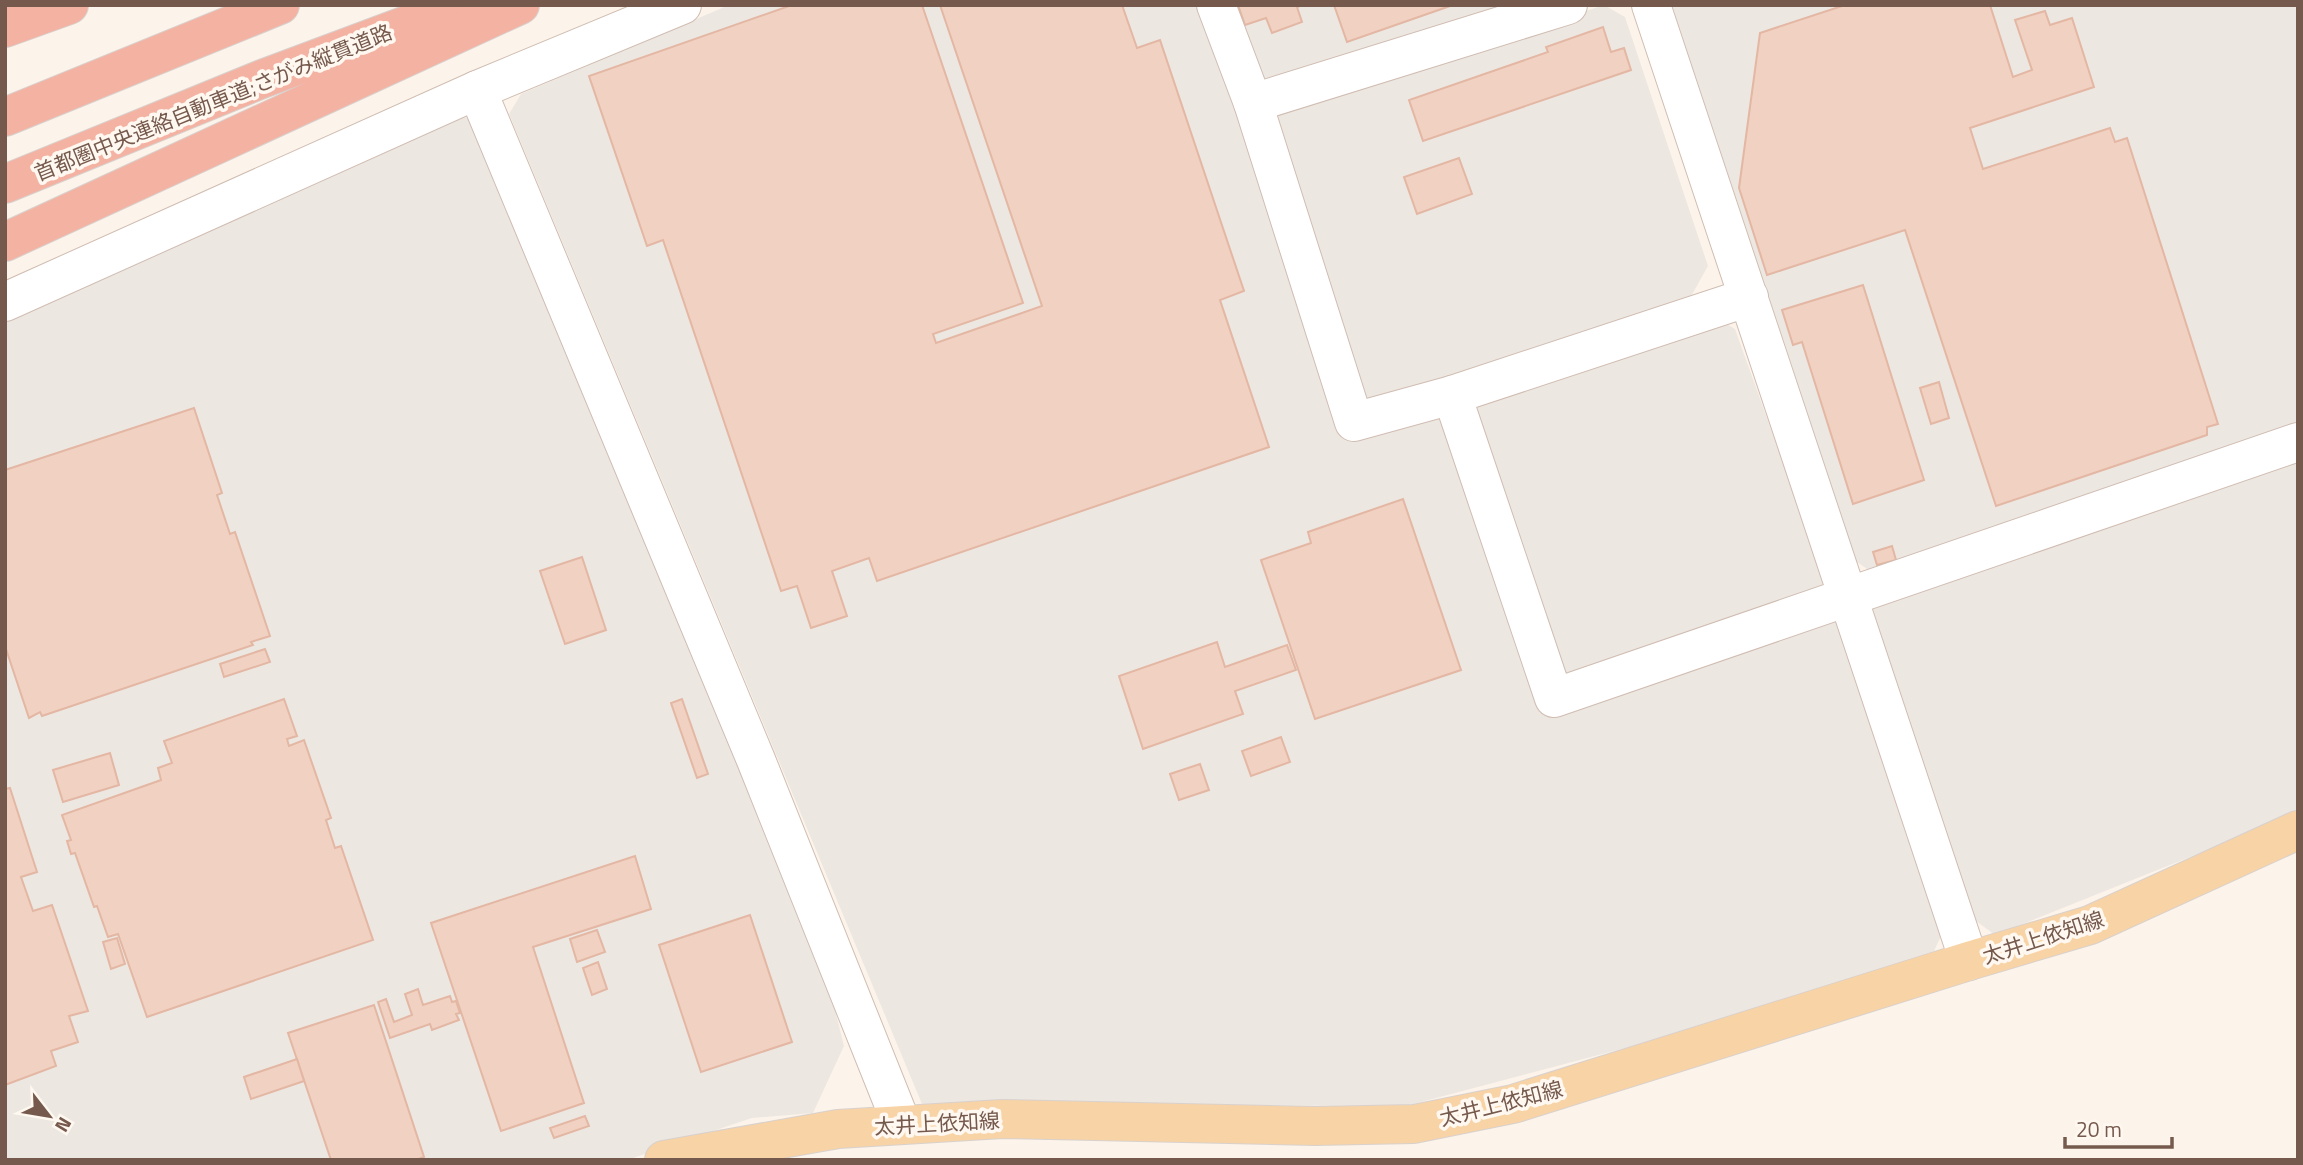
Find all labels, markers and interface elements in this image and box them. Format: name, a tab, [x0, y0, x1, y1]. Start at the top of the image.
street label: 首都圏中央連絡自動車道;さがみ縦貫道路	[29, 15, 397, 189]
street label: 太井上依知線	[1978, 902, 2108, 972]
street label: 太井上依知線	[1436, 1072, 1566, 1134]
north arrow	[14, 1081, 84, 1151]
street label: 太井上依知線	[873, 1104, 1001, 1142]
scale bar	[2065, 1106, 2172, 1150]
text: N	[48, 1112, 80, 1138]
text: 20 m	[2076, 1113, 2122, 1145]

